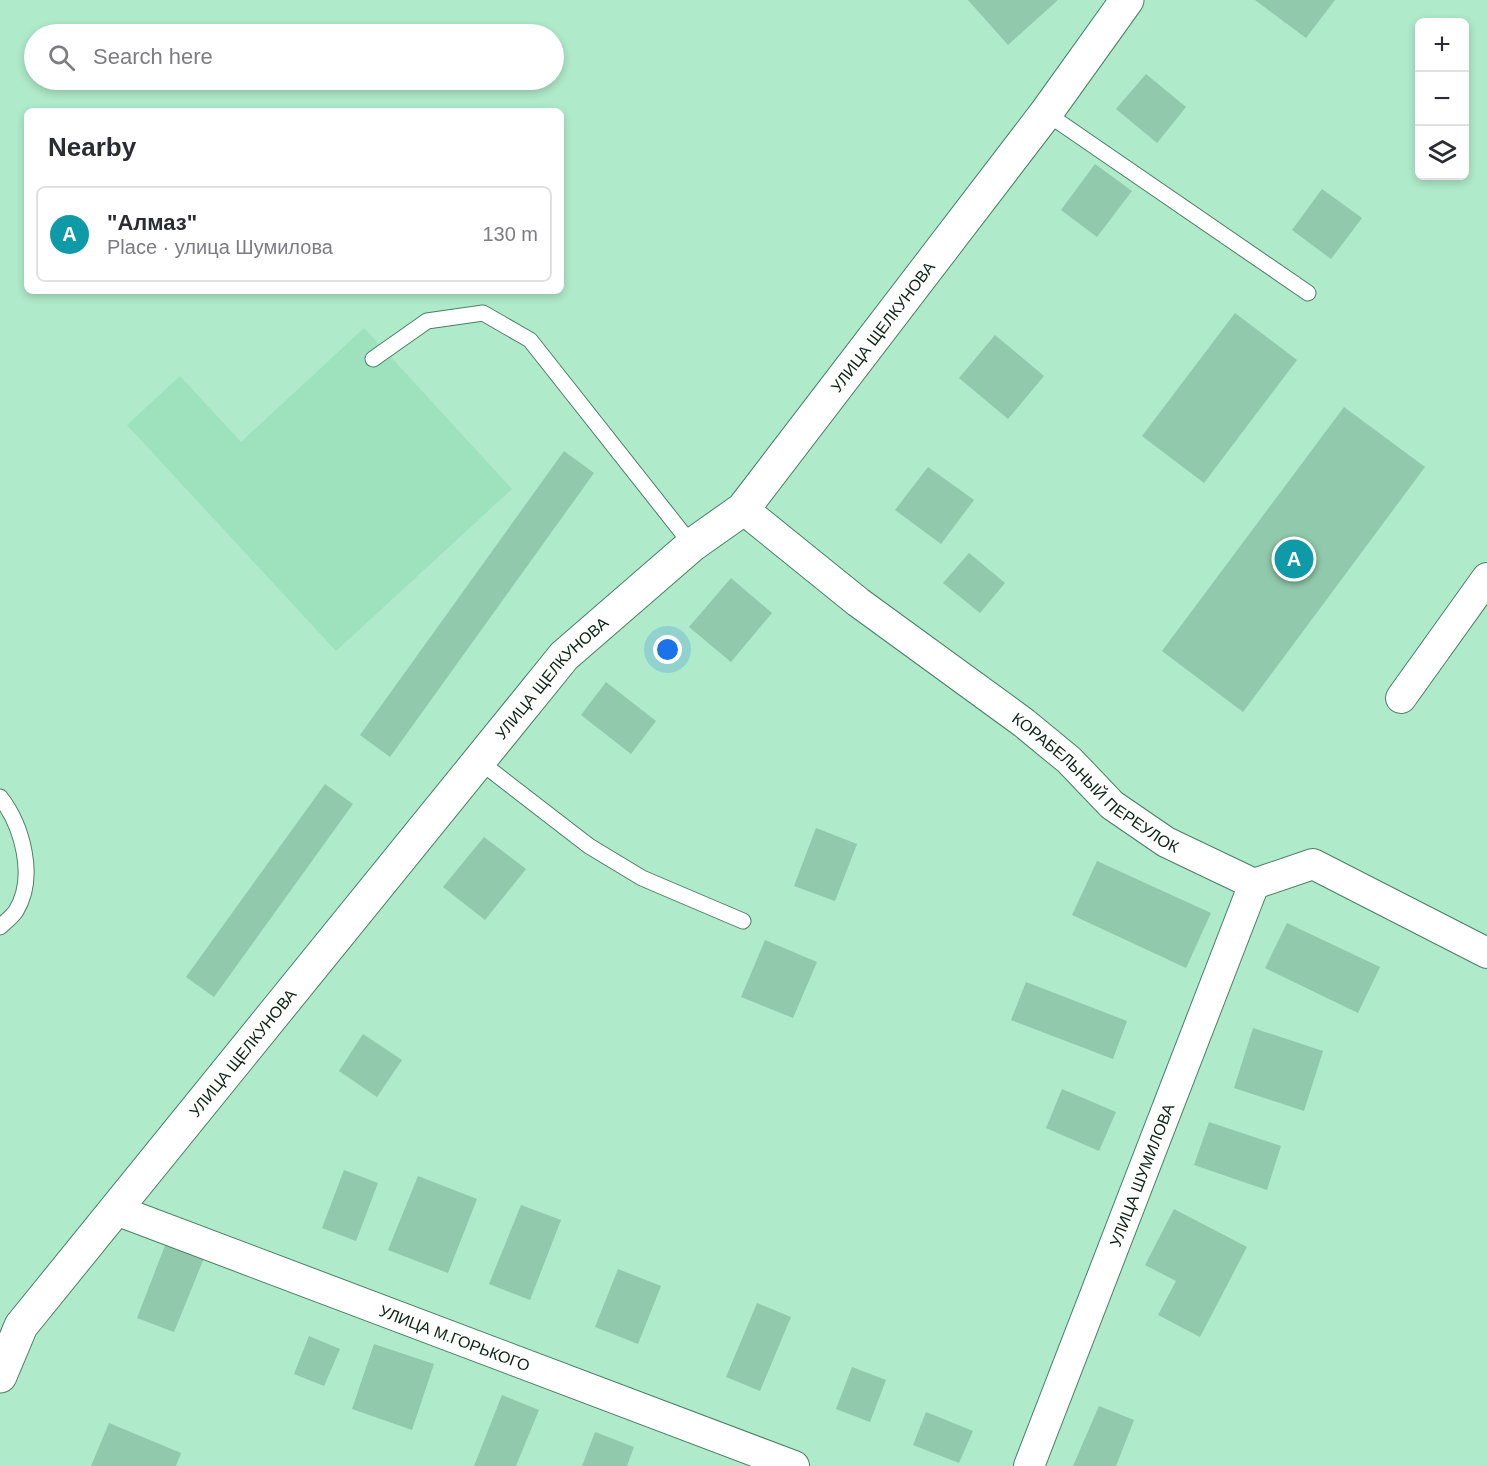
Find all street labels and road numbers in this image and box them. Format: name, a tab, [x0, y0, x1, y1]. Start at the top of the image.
street label: УЛИЦА ЩЕЛКУНОВА	[828, 258, 938, 395]
street label: УЛИЦА ЩЕЛКУНОВА	[492, 614, 612, 743]
street label: КОРАБЕЛЬНЫЙ ПЕРЕУЛОК	[1009, 710, 1182, 856]
street label: УЛИЦА ЩЕЛКУНОВА	[186, 986, 300, 1120]
street label: УЛИЦА ШУМИЛОВА	[1107, 1101, 1177, 1249]
street label: УЛИЦА М.ГОРЬКОГО	[377, 1302, 532, 1374]

